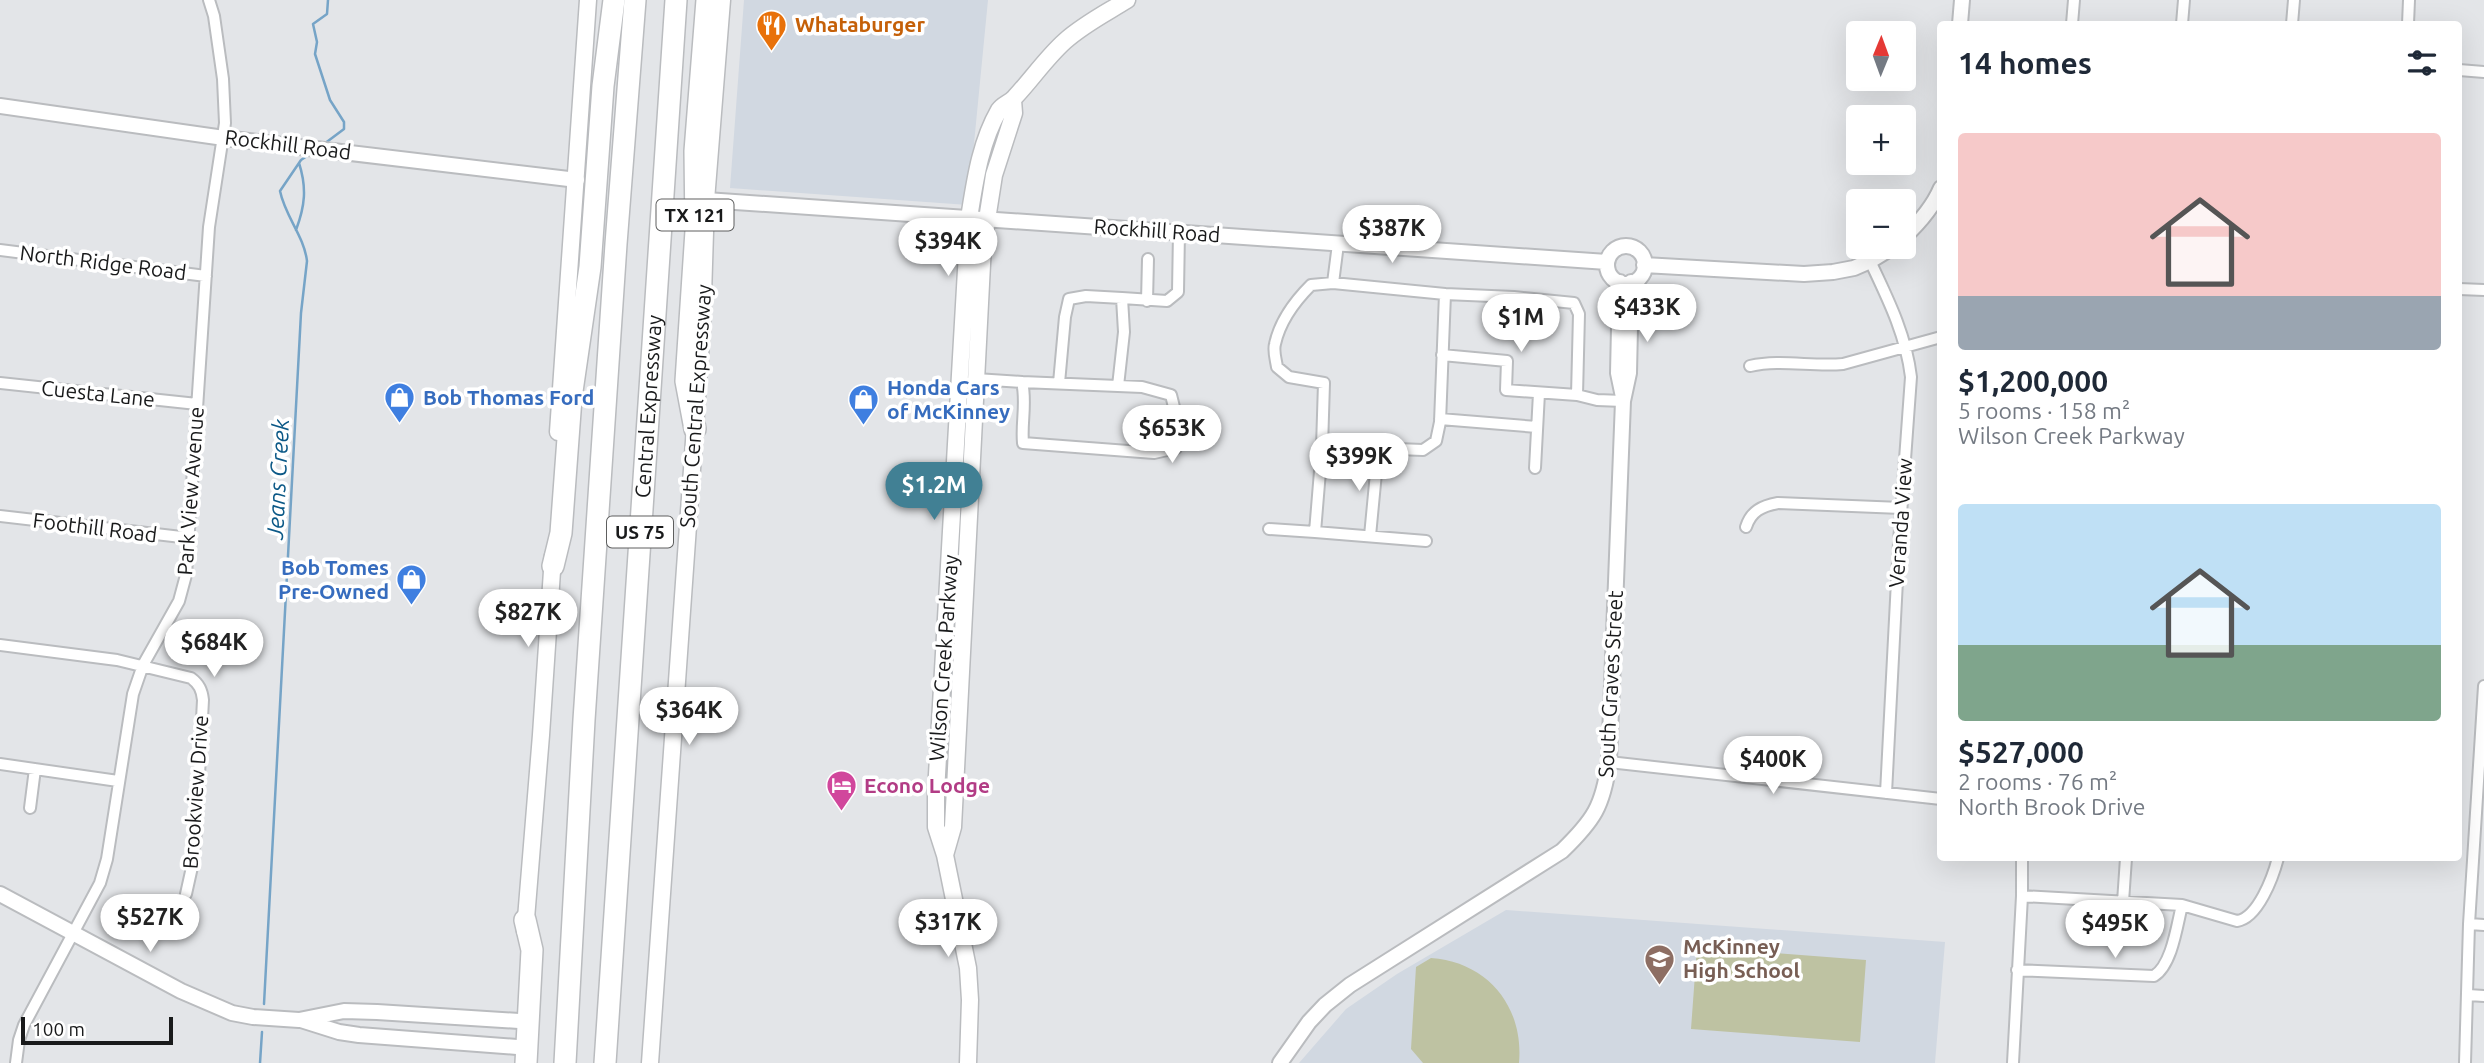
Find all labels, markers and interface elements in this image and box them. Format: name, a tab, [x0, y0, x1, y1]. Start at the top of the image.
restaurant icon: Whataburger	[755, 8, 789, 52]
place label: Whataburger	[795, 12, 925, 36]
north arrow	[1846, 21, 1916, 91]
map controls	[1846, 21, 1916, 259]
icon: filters	[2403, 44, 2441, 82]
text: 14 homes	[1958, 46, 2092, 80]
button: +	[1846, 105, 1916, 175]
street label: Rockhill Road	[224, 124, 353, 164]
icon: home	[2137, 179, 2263, 305]
button: −	[1846, 189, 1916, 259]
road number: TX 121	[656, 200, 734, 230]
pin: $387K	[1343, 205, 1441, 265]
street label: Rockhill Road	[1093, 214, 1221, 246]
text: $387K	[1358, 215, 1426, 240]
pin: $394K	[899, 218, 997, 278]
text: $394K	[914, 228, 982, 253]
street label: North Ridge Road	[18, 240, 188, 284]
street label: South Central Expressway	[675, 283, 715, 528]
pin: $433K	[1598, 284, 1696, 344]
pin: $1M	[1487, 294, 1555, 354]
text: $433K	[1613, 294, 1681, 319]
text: $1M	[1498, 304, 1544, 329]
street label: Central Expressway	[630, 314, 666, 499]
text: $1,200,000	[1958, 364, 2108, 398]
street label: Cuesta Lane	[40, 375, 156, 411]
place label: Honda Cars of McKinney	[887, 375, 1010, 423]
shop icon: Bob Thomas Ford	[383, 381, 417, 425]
shop icon: Honda Cars of McKinney	[847, 383, 881, 427]
place label: Bob Thomas Ford	[423, 385, 594, 409]
text: 5 rooms · 158 m²	[1958, 398, 2130, 423]
street label: Park View Avenue	[172, 406, 208, 576]
pin: $653K	[1123, 406, 1221, 465]
text: $653K	[1138, 415, 1206, 440]
water label: Jeans Creek	[262, 418, 293, 541]
text: Wilson Creek Parkway	[1958, 423, 2185, 448]
pin: $399K	[1310, 434, 1408, 493]
text: $399K	[1325, 443, 1393, 468]
street label: Veranda View	[1884, 457, 1916, 588]
pin: $1.2M	[885, 462, 983, 522]
text: $1.2M	[901, 472, 967, 497]
street label: Foothill Road	[32, 507, 159, 547]
road number: US 75	[607, 516, 673, 548]
icon: home	[2137, 550, 2263, 676]
street label: Wilson Creek Parkway	[924, 554, 962, 762]
place label: Bob Tomes Pre-Owned	[278, 555, 389, 603]
shop icon: Bob Tomes Pre-Owned	[395, 563, 429, 607]
pin: $827K	[479, 590, 577, 649]
street label: South Graves Street	[1593, 590, 1627, 778]
text: $827K	[494, 599, 562, 624]
pin: $684K	[165, 620, 263, 679]
text: $684K	[180, 629, 248, 654]
pin: $364K	[640, 688, 738, 747]
text: $364K	[655, 697, 723, 722]
street label: Brookview Drive	[178, 714, 212, 870]
text: $527,000	[1958, 735, 2084, 769]
pin: $400K	[1724, 736, 1822, 796]
text: $400K	[1739, 746, 1807, 771]
hotel icon: Econo Lodge	[824, 769, 858, 813]
text: 2 rooms · 76 m²	[1958, 769, 2117, 794]
place label: Econo Lodge	[864, 773, 990, 797]
text: North Brook Drive	[1958, 794, 2146, 819]
pin: $527K	[101, 894, 199, 954]
pin: $317K	[899, 900, 997, 959]
pin: $495K	[2066, 900, 2164, 960]
text: $527K	[116, 904, 184, 929]
text: $317K	[914, 909, 982, 934]
text: $495K	[2081, 910, 2149, 935]
place label: McKinney High School	[1683, 934, 1800, 982]
school or university icon: McKinney High School	[1643, 942, 1677, 986]
scale bar	[21, 1014, 173, 1046]
text: 100 m	[32, 1018, 85, 1040]

